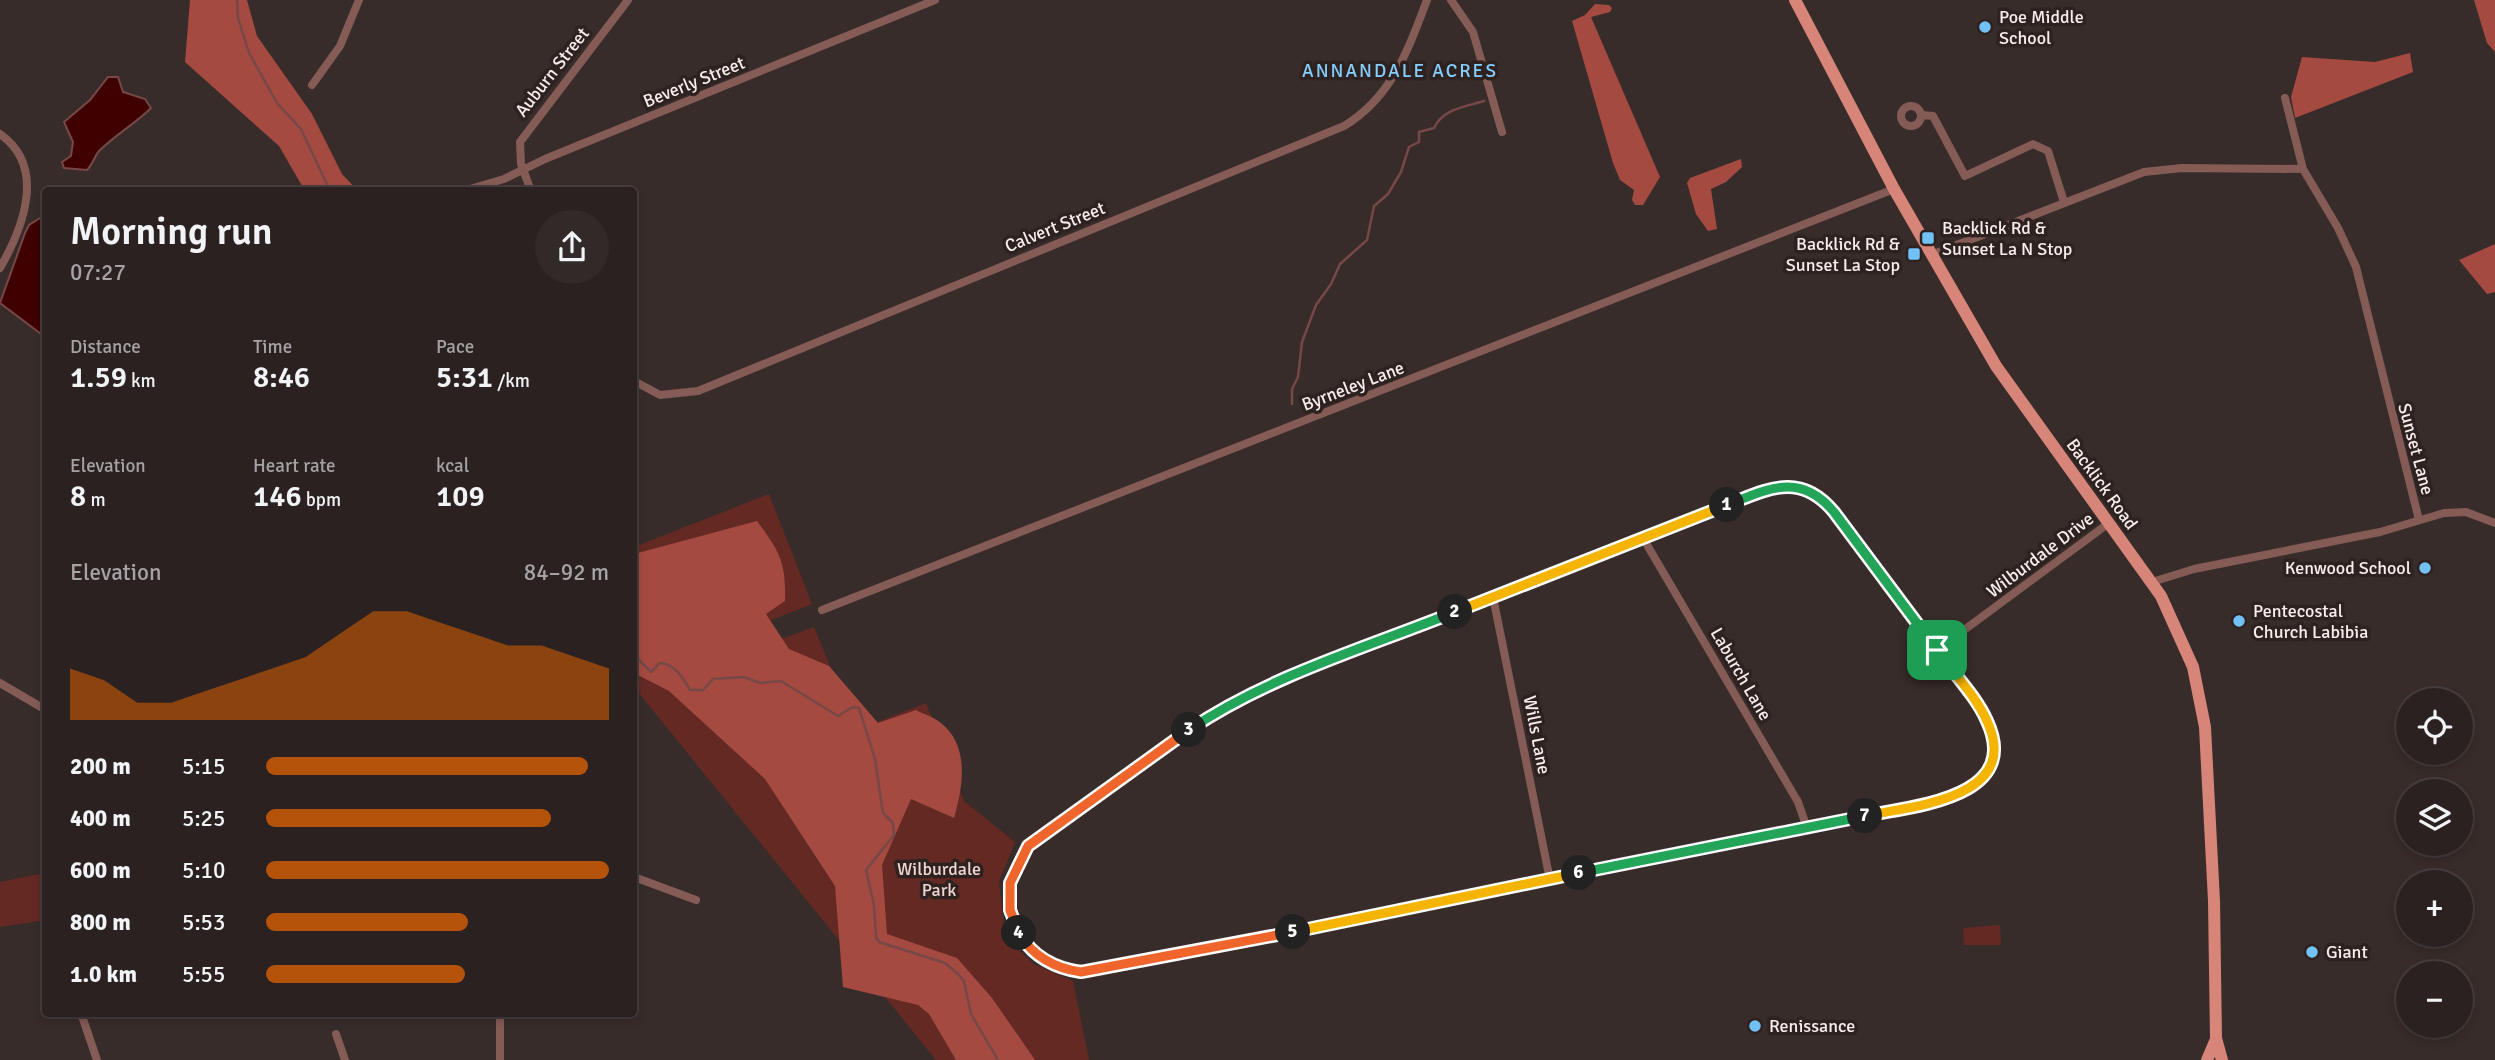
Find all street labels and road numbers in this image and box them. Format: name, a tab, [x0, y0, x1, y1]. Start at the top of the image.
street label: Auburn Street	[510, 23, 594, 121]
street label: Beverly Street	[640, 52, 748, 112]
street label: Calvert Street	[1002, 197, 1108, 257]
street label: Byrneley Lane	[1299, 356, 1407, 416]
street label: Sunset Lane	[2393, 401, 2439, 497]
street label: Backlick Road	[2062, 434, 2142, 534]
street label: Wilburdale Drive	[1982, 508, 2098, 602]
street label: Laburch Lane	[1706, 624, 1776, 724]
street label: Wills Lane	[1519, 694, 1555, 776]

